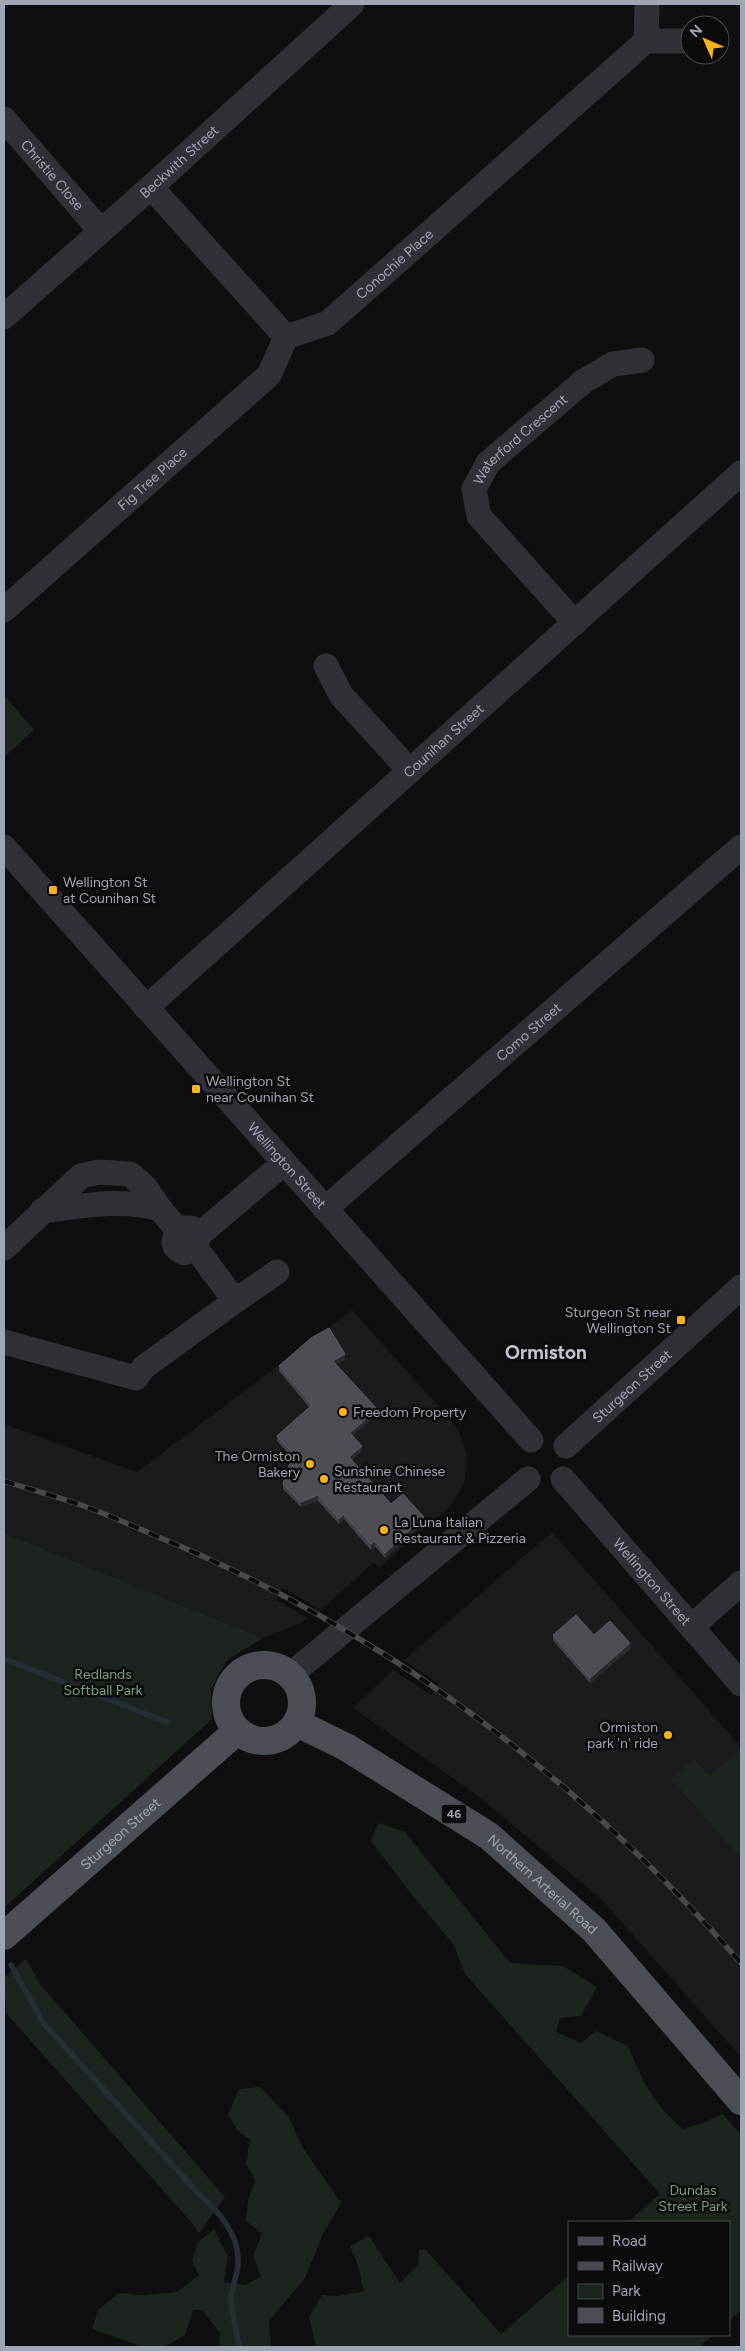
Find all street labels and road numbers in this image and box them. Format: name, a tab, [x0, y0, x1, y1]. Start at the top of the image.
street label: Beckwith Street	[136, 121, 222, 202]
street label: Christie Close	[17, 136, 88, 214]
street label: Conochie Place	[352, 225, 437, 303]
street label: Waterford Crescent	[470, 391, 571, 487]
street label: Fig Tree Place	[114, 443, 190, 514]
street label: Counihan Street	[400, 700, 487, 781]
street label: Como Street	[493, 999, 565, 1065]
street label: Wellington Street	[244, 1119, 330, 1212]
street label: Sturgeon Street	[589, 1346, 675, 1426]
street label: Wellington Street	[610, 1535, 695, 1629]
street label: Sturgeon Street	[77, 1794, 164, 1873]
road number: 46	[442, 1805, 466, 1824]
street label: Northern Arterial Road	[484, 1830, 601, 1938]

